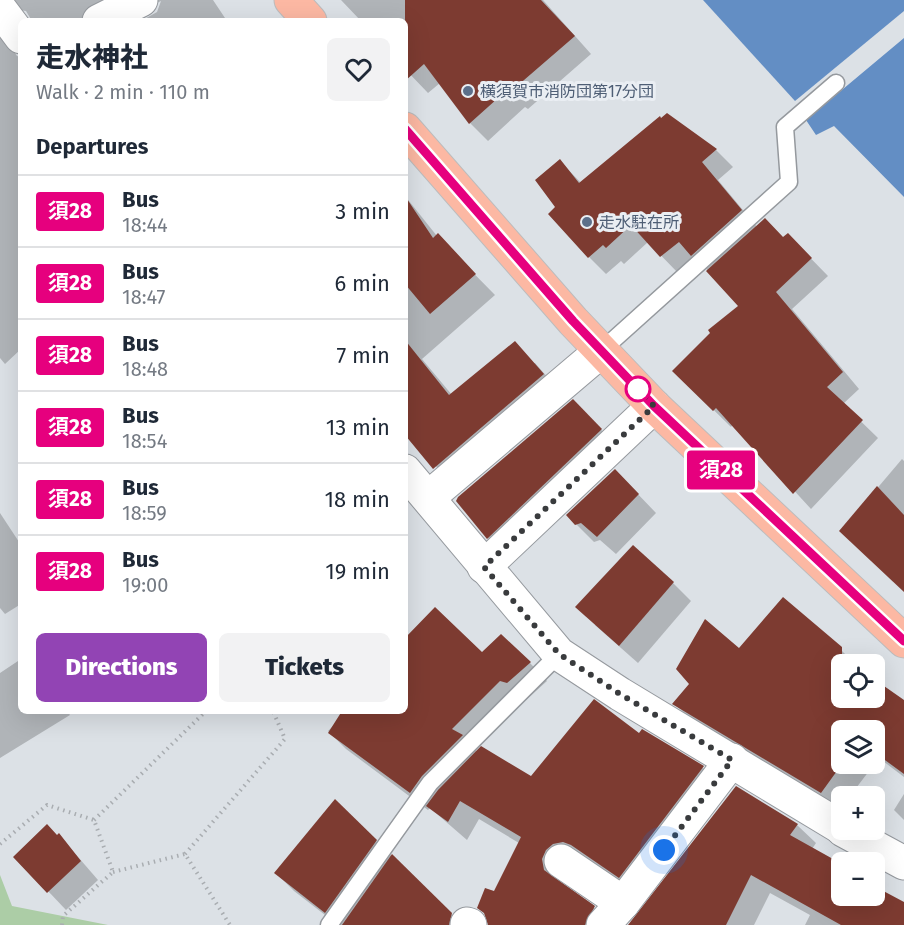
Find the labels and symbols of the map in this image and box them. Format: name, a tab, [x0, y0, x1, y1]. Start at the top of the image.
place label: 横須賀市消防団第17分団	[480, 82, 654, 101]
marker: 横須賀市消防団第17分団	[461, 84, 475, 98]
place label: 走水駐在所	[599, 213, 679, 232]
marker: 走水駐在所	[580, 215, 594, 229]
unlabelled marker	[625, 376, 651, 402]
line badge: 須28	[686, 450, 756, 490]
your location	[649, 835, 679, 865]

